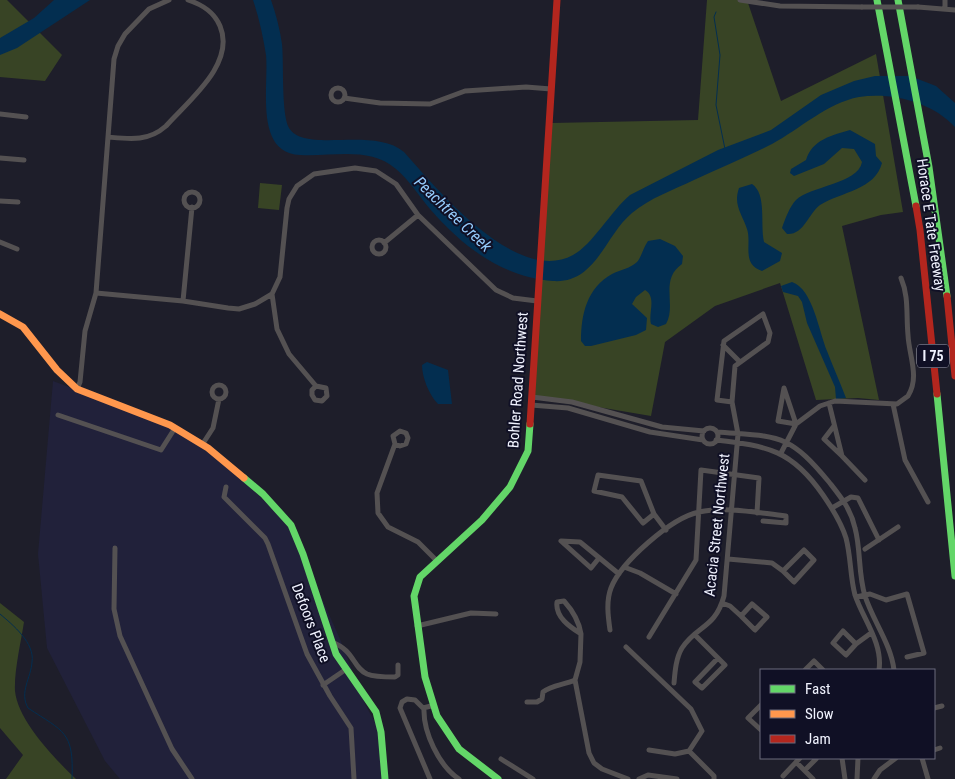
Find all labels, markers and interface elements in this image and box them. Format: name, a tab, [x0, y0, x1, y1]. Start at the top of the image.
street label: Horace E Tate Freeway	[913, 157, 949, 293]
water label: Peachtree Creek	[410, 172, 496, 256]
street label: Bohler Road Northwest	[504, 311, 532, 449]
road number: I 75	[917, 344, 949, 368]
street label: Acacia Street Northwest	[701, 453, 733, 597]
street label: Defoors Place	[288, 581, 334, 665]
legend	[760, 669, 935, 759]
text: Fast	[805, 680, 830, 698]
text: Slow	[805, 705, 834, 723]
text: Jam	[805, 730, 831, 748]

